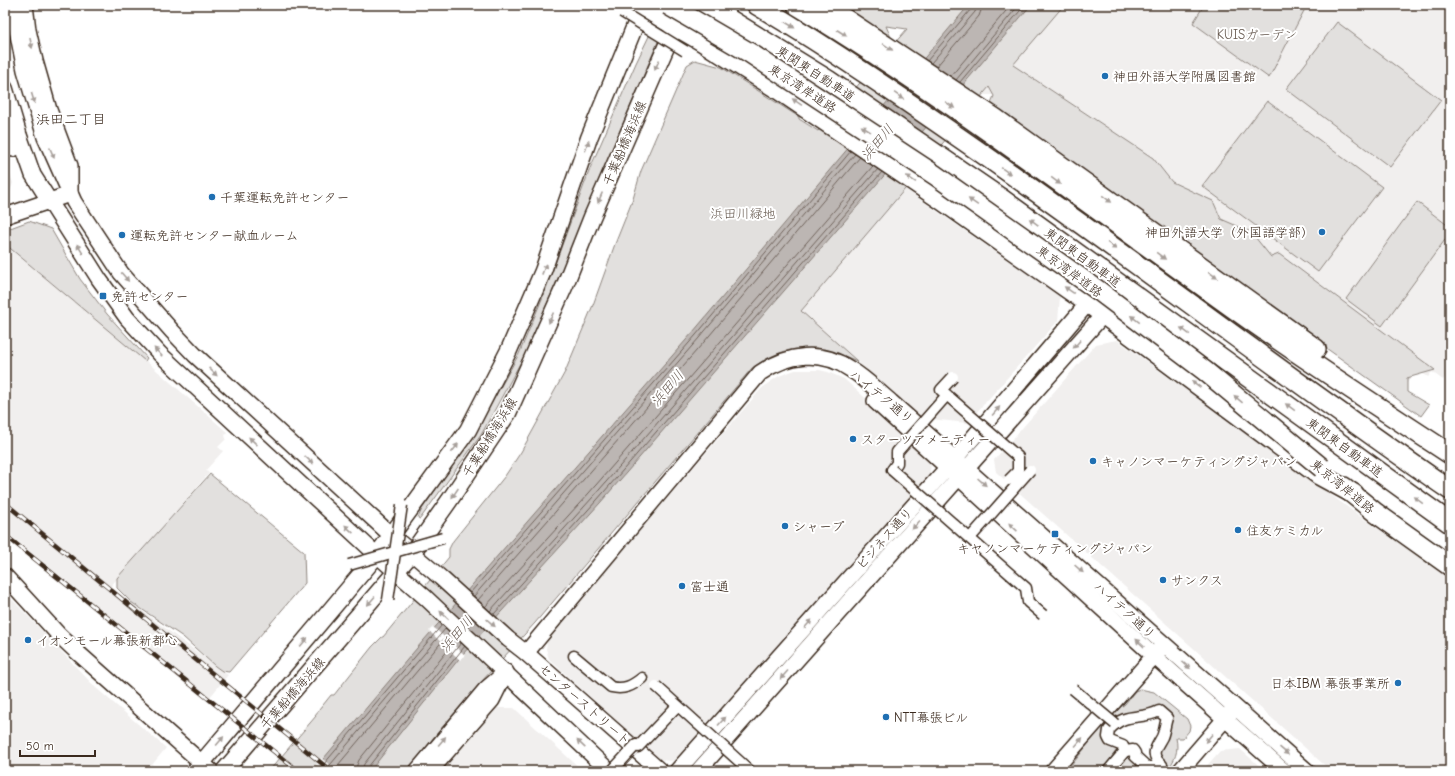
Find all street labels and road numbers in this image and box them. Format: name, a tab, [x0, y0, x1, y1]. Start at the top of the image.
street label: 東関東自動車道	[773, 42, 858, 104]
street label: 東京湾岸道路	[766, 61, 840, 116]
street label: 千葉船橋海浜線	[600, 97, 650, 188]
street label: 東関東自動車道	[1041, 225, 1124, 290]
street label: 東京湾岸道路	[1034, 242, 1106, 300]
street label: ハイテク通り	[847, 366, 917, 427]
street label: 千葉船橋海浜線	[459, 394, 520, 480]
street label: 東関東自動車道	[1303, 415, 1386, 480]
street label: 東京湾岸道路	[1308, 456, 1378, 517]
street label: ビジネス通り	[853, 505, 916, 572]
street label: ハイテク通り	[1091, 579, 1158, 642]
street label: 千葉船橋海浜線	[257, 653, 329, 733]
street label: センターストリート	[536, 660, 634, 748]

